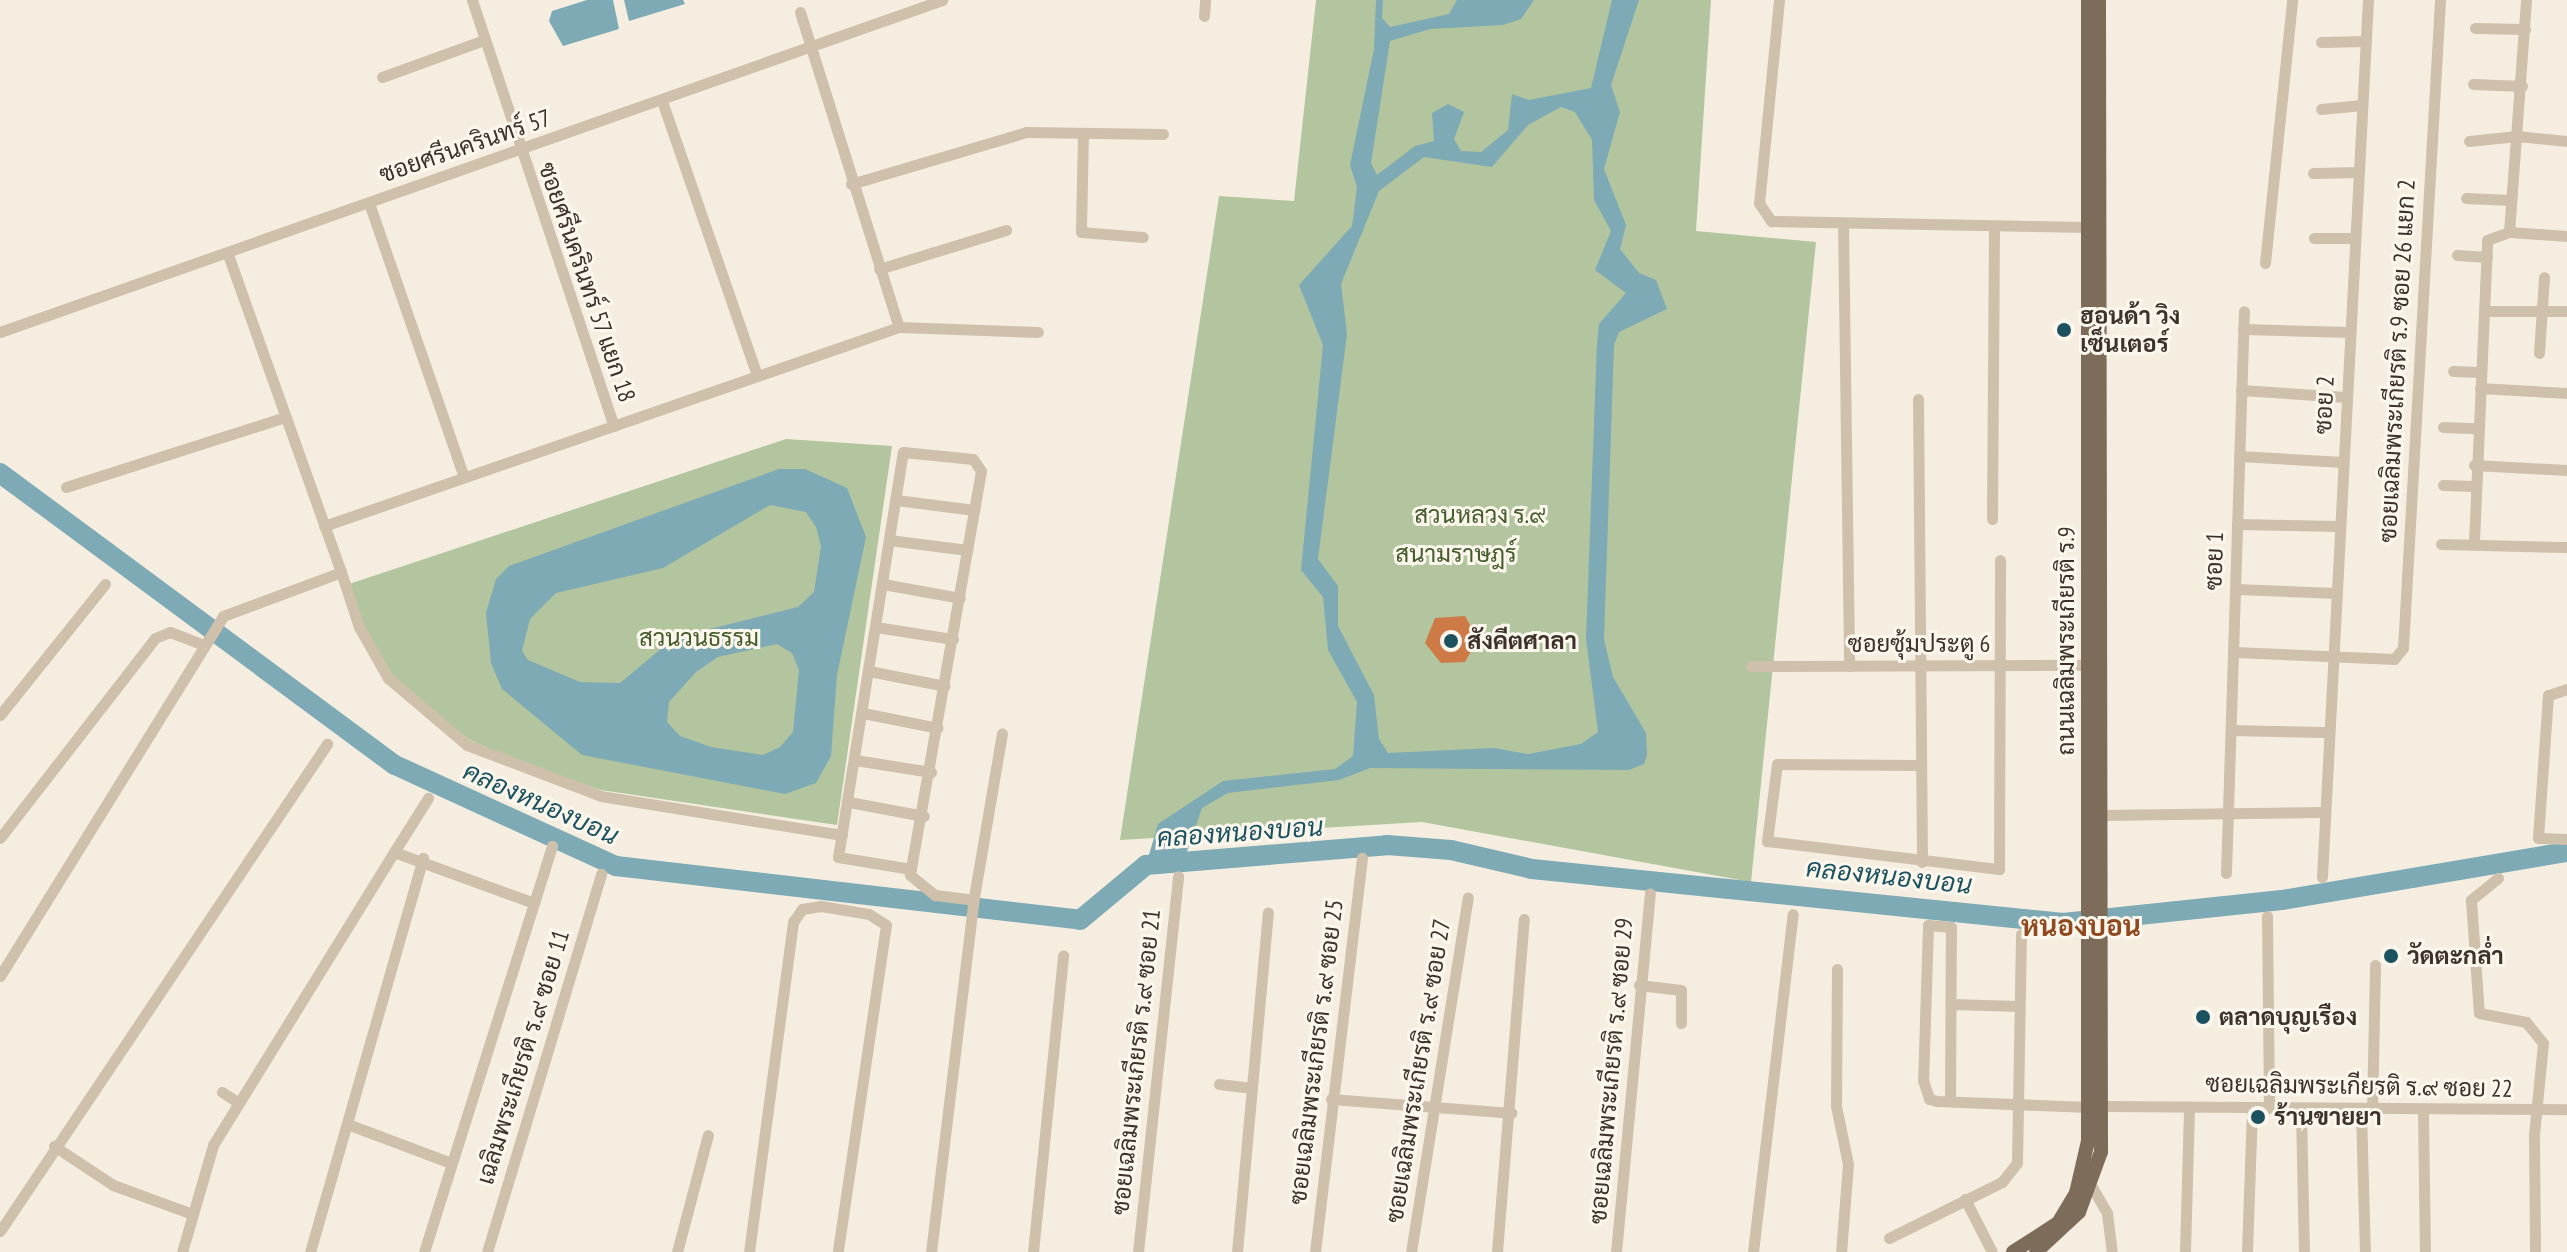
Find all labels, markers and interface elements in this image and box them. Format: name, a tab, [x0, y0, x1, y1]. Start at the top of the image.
street label: ซอยศรีนครินทร์ 57	[375, 103, 555, 189]
street label: ซอยศรีนครินทร์ 57 แยก 18	[532, 158, 642, 406]
street label: ซอยเฉลิมพระเกียรติ ร.9 ซอย 26 แยก 2	[2373, 179, 2421, 543]
place label: ฮอนด้า วิง เซ็นเตอร์	[2080, 302, 2180, 358]
marker: ฮอนด้า วิง เซ็นเตอร์	[2055, 321, 2073, 339]
street label: ซอย 2	[2308, 375, 2340, 435]
park label: สวนหลวง ร.๙	[1414, 501, 1546, 529]
street label: ถนนเฉลิมพระเกียรติ ร.9	[2052, 527, 2080, 755]
street label: ซอย 1	[2199, 531, 2229, 591]
park label: สนามราษฎร์	[1395, 540, 1517, 568]
park label: สวนวนธรรม	[639, 624, 759, 652]
place label: สังคีตศาลา	[1467, 627, 1577, 655]
street label: ซอยซุ้มประตู 6	[1848, 630, 1990, 658]
marker: สังคีตศาลา	[1442, 632, 1460, 650]
water label: คลองหนองบอน	[459, 755, 623, 851]
water label: คลองหนองบอน	[1156, 811, 1324, 853]
water label: คลองหนองบอน	[1805, 852, 1973, 900]
street label: ซอยเฉลิมพระเกียรติ ร.๙ ซอย 25	[1283, 898, 1349, 1206]
street label: ซอยเฉลิมพระเกียรติ ร.๙ ซอย 21	[1106, 908, 1166, 1216]
district label: หนองบอน	[2021, 909, 2141, 943]
street label: ซอยเฉลิมพระเกียรติ ร.๙ ซอย 27	[1380, 917, 1456, 1225]
street label: ซอยเฉลิมพระเกียรติ ร.๙ ซอย 29	[1583, 917, 1639, 1225]
street label: เฉลิมพระเกียรติ ร.๙ ซอย 11	[471, 926, 575, 1188]
place label: วัดตะกล่ำ	[2407, 942, 2504, 970]
marker: วัดตะกล่ำ	[2382, 947, 2400, 965]
place label: ตลาดบุญเรือง	[2219, 1003, 2357, 1031]
marker: ตลาดบุญเรือง	[2194, 1008, 2212, 1026]
street label: ซอยเฉลิมพระเกียรติ ร.๙ ซอย 22	[2205, 1069, 2513, 1103]
place label: ร้านขายยา	[2274, 1103, 2382, 1131]
marker: ร้านขายยา	[2249, 1108, 2267, 1126]

